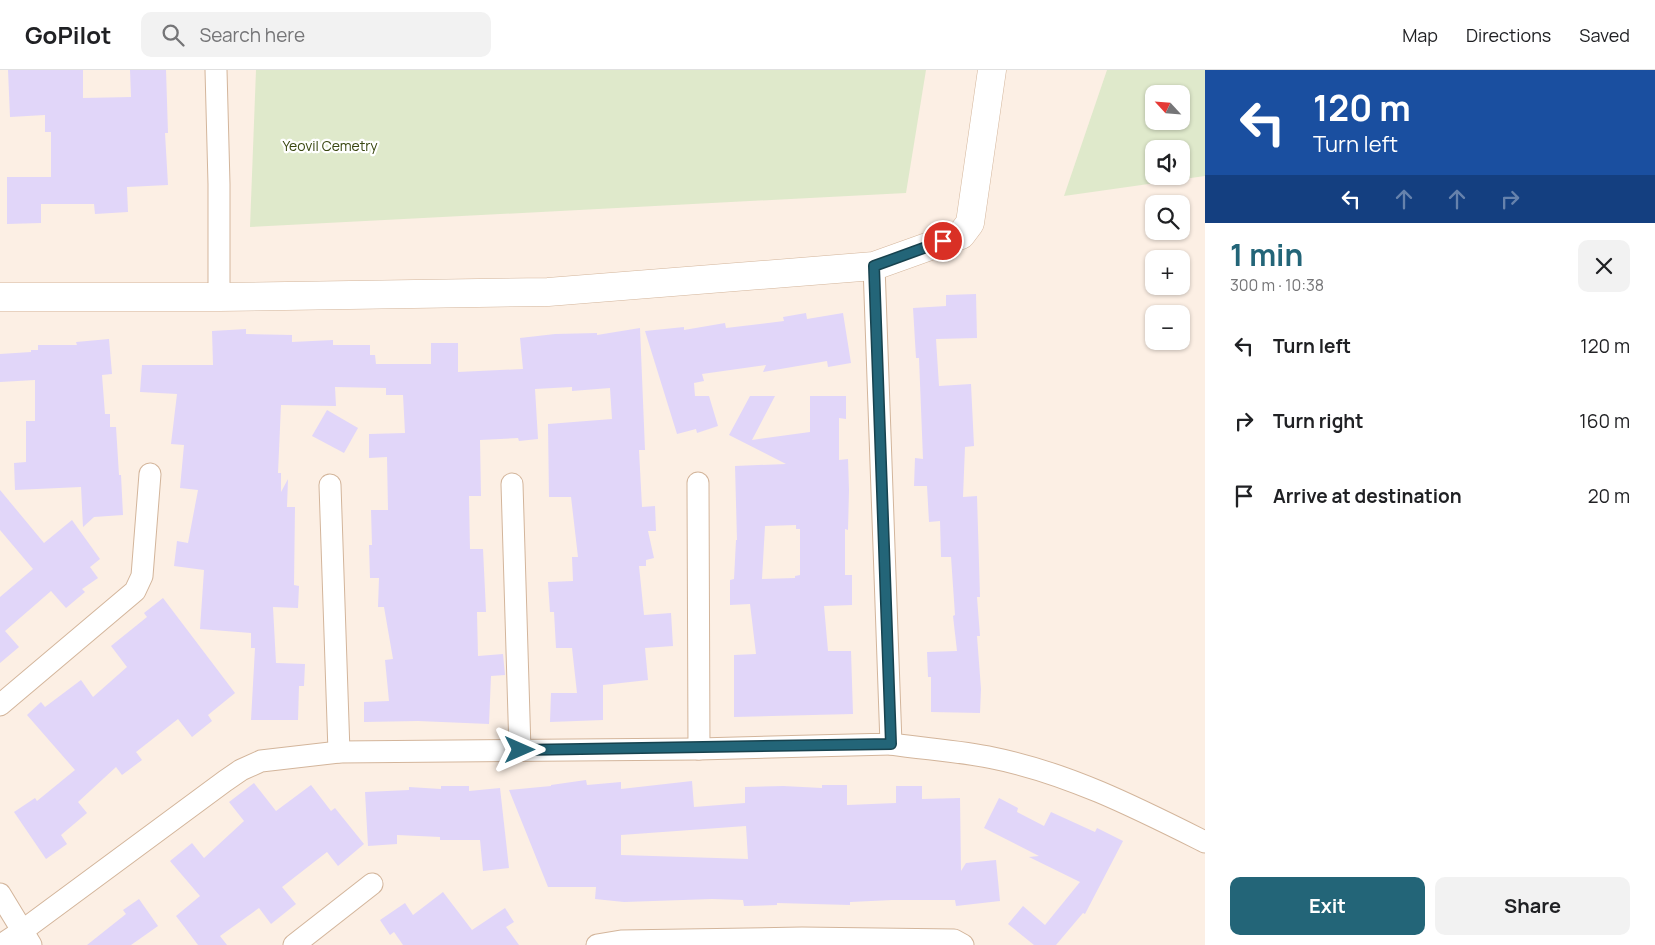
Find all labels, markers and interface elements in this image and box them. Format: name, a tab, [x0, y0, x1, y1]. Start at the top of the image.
search box	[141, 12, 491, 57]
text: GoPilot	[25, 18, 111, 51]
icon: search	[159, 21, 187, 49]
text: Search here	[199, 22, 305, 48]
text: Map	[1402, 23, 1438, 47]
text: Directions	[1466, 23, 1551, 47]
text: Saved	[1579, 23, 1630, 47]
text: 120 m	[1313, 84, 1411, 132]
north arrow	[1145, 85, 1190, 130]
map controls	[1145, 85, 1190, 350]
icon: left	[1230, 90, 1295, 155]
text: Turn left	[1313, 129, 1398, 159]
park label: Yeovil Cemetry	[282, 136, 378, 155]
button: sound	[1145, 140, 1190, 185]
icon: left	[1337, 185, 1365, 213]
icon: ahead	[1390, 185, 1418, 213]
icon: ahead	[1443, 185, 1471, 213]
icon: right	[1496, 185, 1524, 213]
button: search	[1145, 195, 1190, 240]
pin	[922, 220, 964, 262]
icon: arrive	[929, 227, 957, 255]
text: 1 min	[1230, 234, 1303, 275]
button: close	[1578, 240, 1630, 292]
button: +	[1145, 250, 1190, 295]
text: 300 m · 10:38	[1230, 274, 1324, 296]
button: −	[1145, 305, 1190, 350]
icon: left	[1230, 332, 1258, 360]
text: Turn left	[1273, 333, 1351, 359]
text: 120 m	[1580, 333, 1630, 359]
icon: right	[1230, 407, 1258, 435]
text: Turn right	[1273, 408, 1363, 434]
text: 160 m	[1579, 408, 1630, 434]
icon: arrive	[1230, 482, 1258, 510]
text: Arrive at destination	[1273, 483, 1462, 509]
text: 20 m	[1588, 483, 1630, 509]
position arrow	[493, 723, 545, 775]
button: Exit	[1230, 877, 1425, 935]
button: Share	[1435, 877, 1630, 935]

